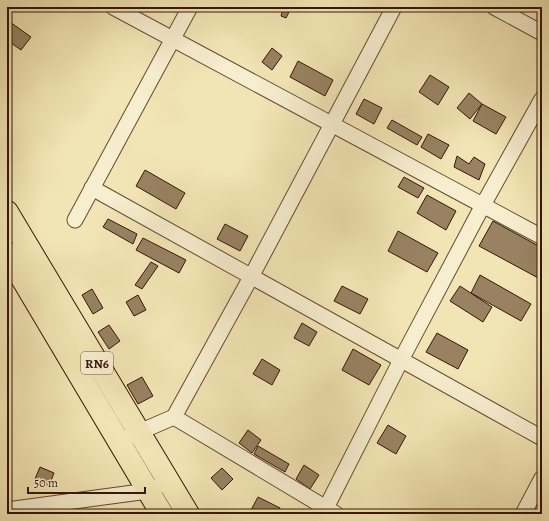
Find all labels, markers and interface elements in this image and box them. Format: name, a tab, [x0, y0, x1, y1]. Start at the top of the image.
road number: RN6	[81, 352, 113, 374]
scale bar	[28, 469, 145, 495]
text: 50 m	[34, 475, 58, 491]

